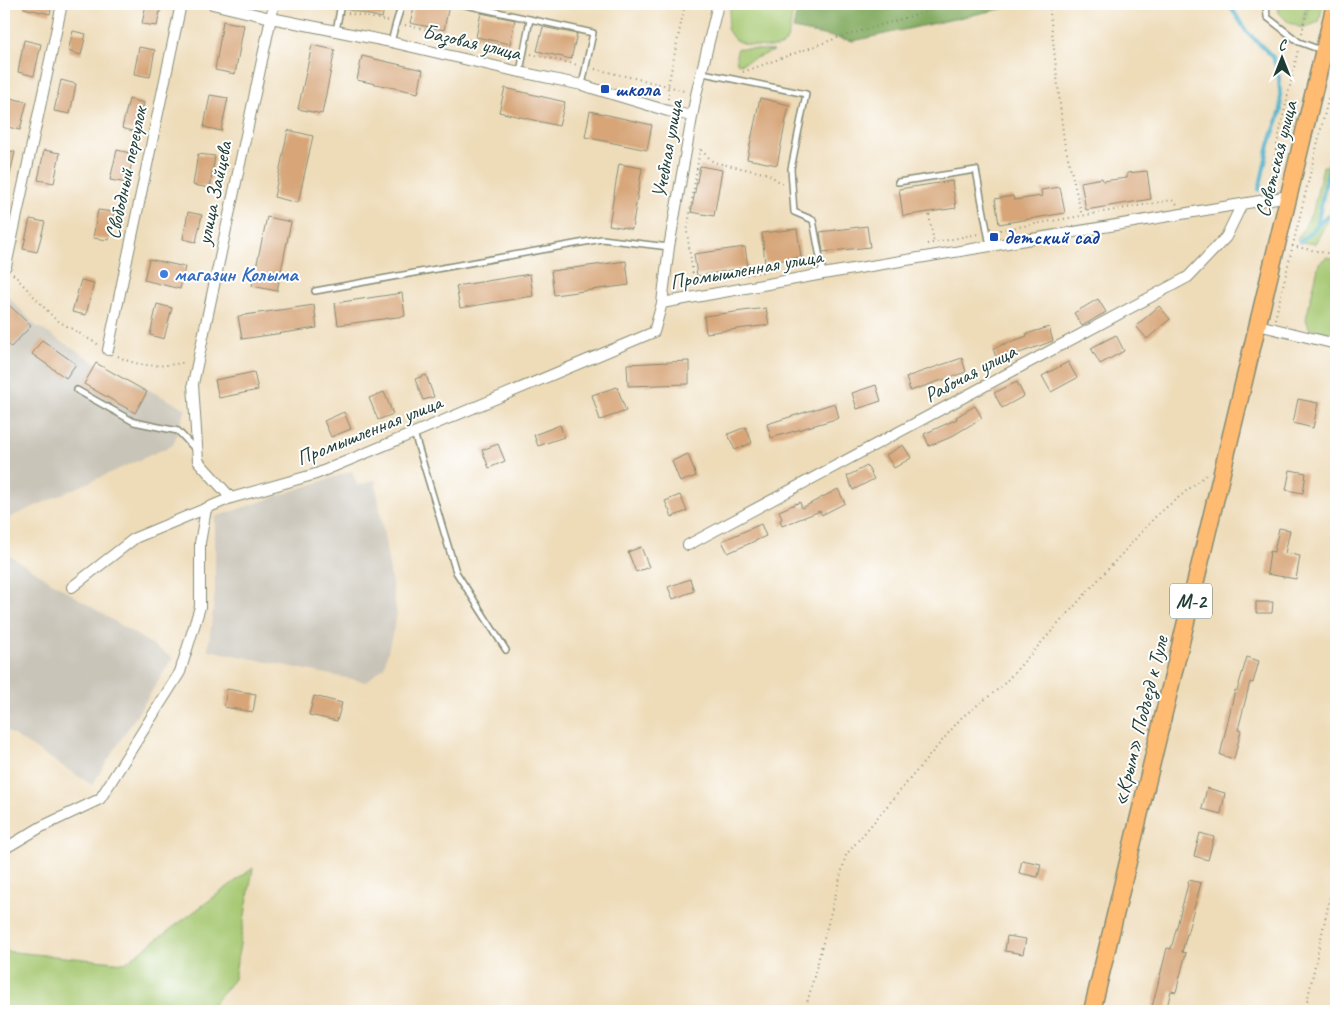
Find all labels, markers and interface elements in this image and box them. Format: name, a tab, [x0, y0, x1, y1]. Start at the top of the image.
street label: Базовая улица	[420, 18, 525, 67]
north arrow	[1258, 32, 1308, 82]
text: С	[1279, 37, 1288, 54]
place label: школа	[615, 76, 662, 102]
marker: школа	[599, 83, 611, 95]
street label: Учебная улица	[646, 96, 689, 200]
street label: Советская улица	[1249, 97, 1303, 220]
street label: Свободный переулок	[99, 102, 153, 242]
street label: улица Зайцева	[190, 137, 238, 249]
place label: детский сад	[1004, 224, 1101, 250]
marker: детский сад	[988, 231, 1000, 243]
street label: Промышленная улица	[668, 242, 827, 295]
place label: магазин Колыма	[174, 261, 299, 287]
marker: магазин Колыма	[158, 268, 170, 280]
street label: Рабочая улица	[920, 337, 1022, 408]
street label: Промышленная улица	[293, 388, 448, 471]
road number: М-2	[1170, 584, 1212, 618]
street label: «Крым» Подъезд к Туле	[1106, 632, 1175, 809]

